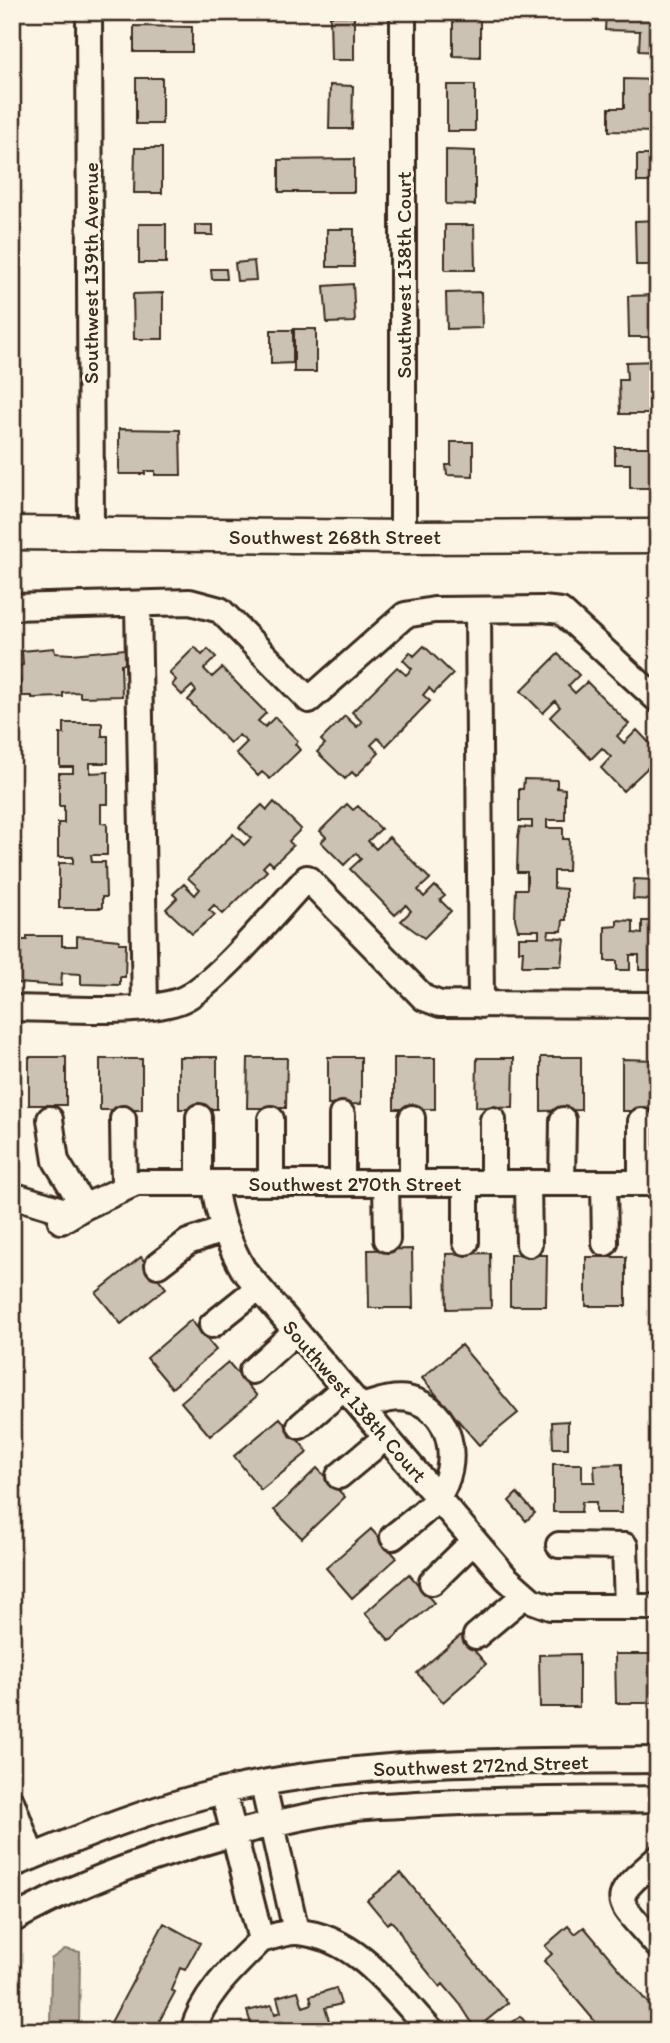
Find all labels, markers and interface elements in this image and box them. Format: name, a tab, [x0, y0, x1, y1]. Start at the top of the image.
street label: Southwest 139th Avenue	[78, 162, 103, 384]
street label: Southwest 138th Court	[391, 171, 416, 379]
street label: Southwest 268th Street	[229, 524, 441, 549]
street label: Southwest 270th Street	[248, 1171, 462, 1196]
street label: Southwest 138th Court	[278, 1315, 432, 1487]
street label: Southwest 272nd Street	[373, 1749, 589, 1781]

